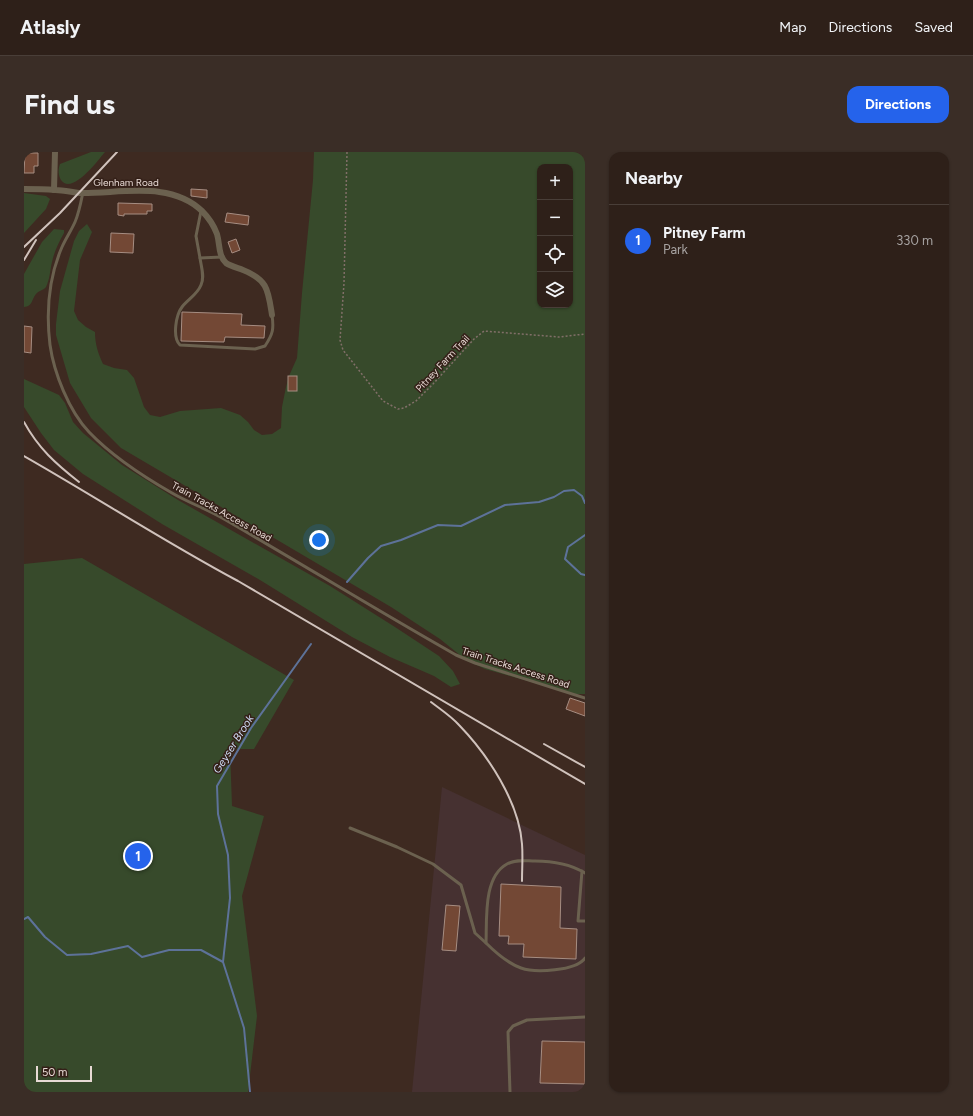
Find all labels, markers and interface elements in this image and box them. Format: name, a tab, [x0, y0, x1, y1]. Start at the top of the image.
text: Atlasly	[20, 16, 80, 39]
text: Map	[779, 19, 807, 36]
text: Directions	[829, 19, 892, 36]
text: Saved	[914, 19, 953, 36]
button: Directions	[847, 86, 949, 123]
text: Find us	[24, 87, 115, 121]
map controls	[537, 164, 573, 308]
button: +	[537, 164, 573, 200]
text: Nearby	[625, 168, 683, 188]
street label: Glenham Road	[93, 176, 159, 189]
button: −	[537, 200, 573, 236]
text: Pitney Farm	[663, 224, 746, 242]
text: 1	[635, 233, 641, 248]
text: 330 m	[896, 233, 933, 248]
button: locate	[537, 236, 573, 272]
text: Park	[663, 242, 688, 257]
button: layers	[537, 272, 573, 308]
street label: Pitney Farm Trail	[413, 332, 472, 395]
street label: Train Tracks Access Road	[169, 478, 274, 544]
your location	[309, 530, 329, 550]
street label: Train Tracks Access Road	[460, 644, 572, 691]
water label: Geyser Brook	[210, 712, 257, 776]
pin: 1	[125, 841, 151, 871]
scale bar	[36, 1064, 92, 1083]
text: 50 m	[42, 1066, 67, 1079]

